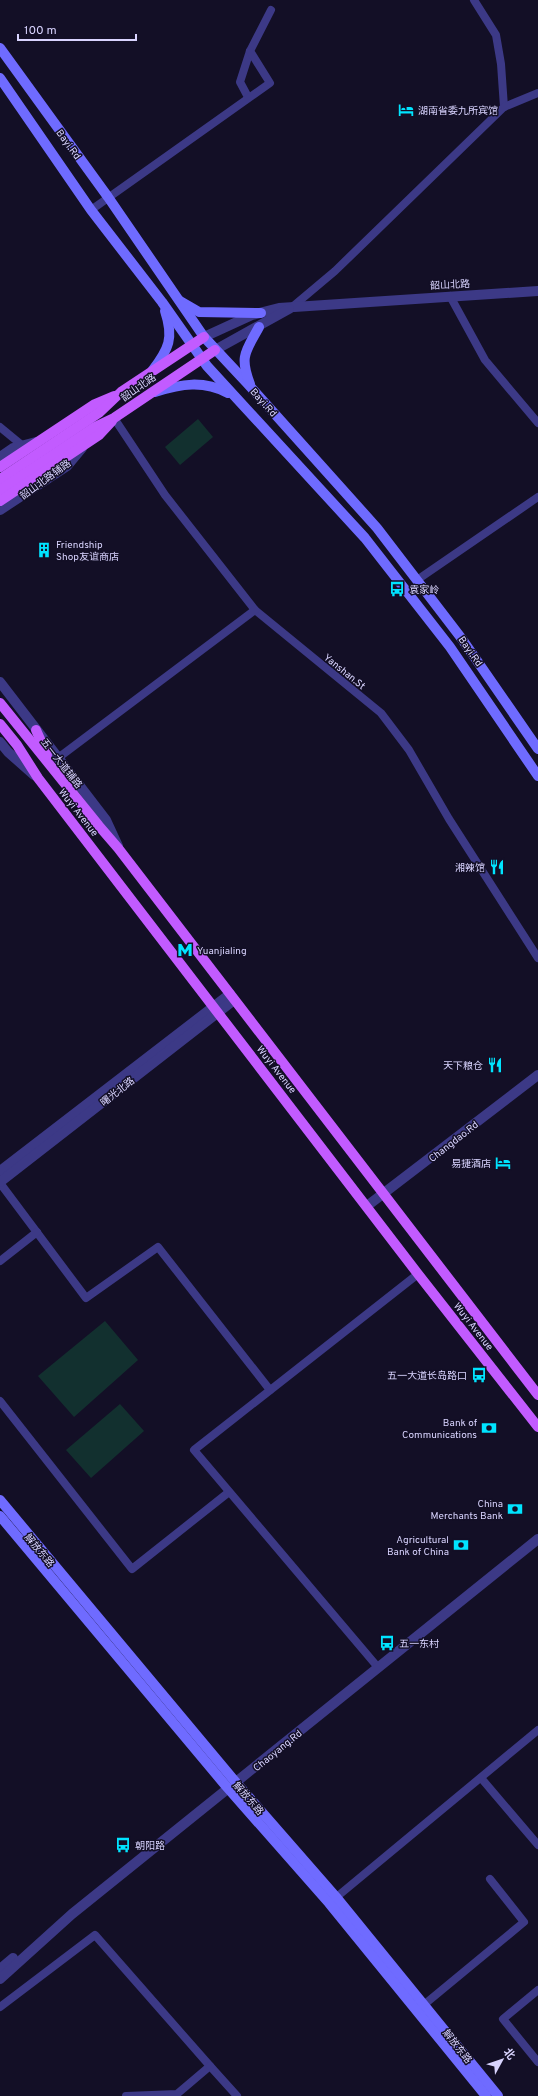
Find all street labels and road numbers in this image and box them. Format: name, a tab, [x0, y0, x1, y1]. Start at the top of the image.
street label: Bayi.Rd	[53, 127, 83, 162]
street label: 韶山北路	[430, 278, 470, 293]
street label: 韶山北路	[119, 371, 159, 405]
street label: Bayi.Rd	[247, 386, 279, 420]
street label: 韶山北路辅路	[18, 457, 74, 503]
street label: Bayi.Rd	[455, 634, 485, 670]
street label: Yanshan.St	[321, 651, 368, 693]
street label: 五一大道辅路	[37, 736, 84, 792]
street label: Wuyi Avenue	[55, 786, 101, 840]
street label: Wuyi Avenue	[253, 1043, 299, 1097]
street label: 曙光北路	[98, 1075, 138, 1110]
street label: Changdao.Rd	[426, 1119, 481, 1166]
street label: Wuyi Avenue	[450, 1300, 496, 1354]
street label: 解放东路	[21, 1531, 57, 1570]
street label: Chaoyang.Rd	[251, 1727, 305, 1775]
street label: 解放东路	[230, 1780, 266, 1818]
street label: 解放东路	[439, 2027, 474, 2067]

